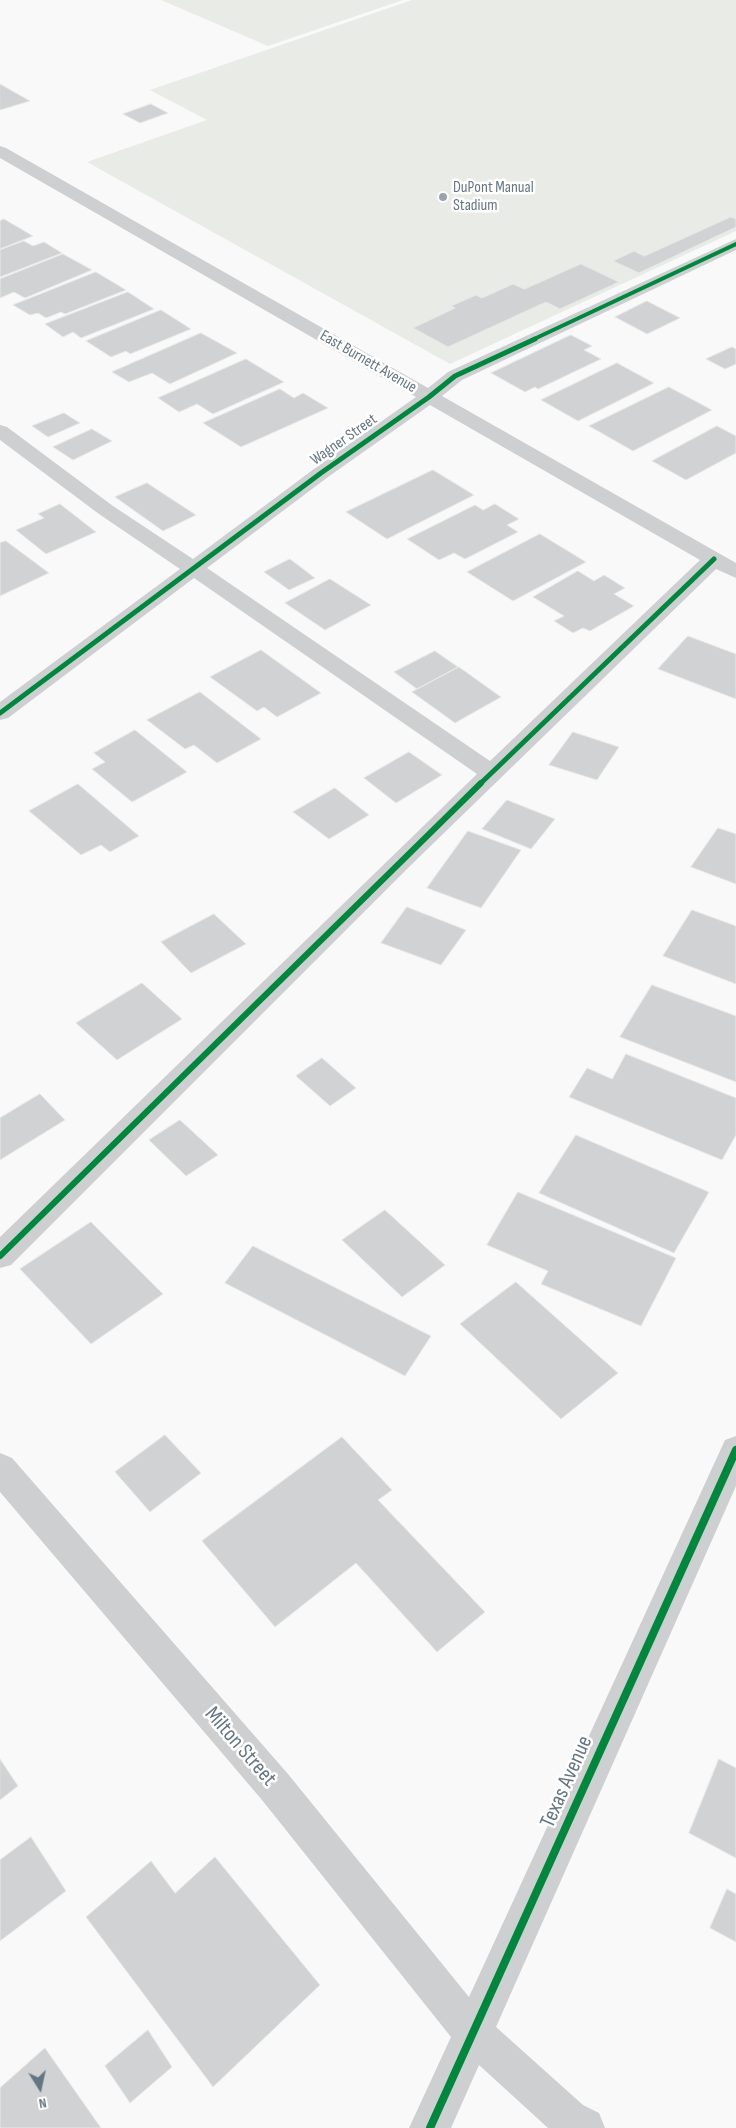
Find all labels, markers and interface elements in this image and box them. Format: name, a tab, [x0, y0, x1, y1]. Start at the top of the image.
place label: DuPont Manual Stadium	[453, 178, 534, 216]
marker: DuPont Manual Stadium	[437, 191, 449, 203]
street label: East Burnett Avenue	[316, 327, 420, 397]
street label: Wagner Street	[307, 410, 381, 470]
street label: Milton Street	[198, 1702, 282, 1792]
street label: Texas Avenue	[535, 1732, 599, 1832]
north arrow	[15, 2063, 65, 2113]
text: N	[38, 2094, 48, 2112]

